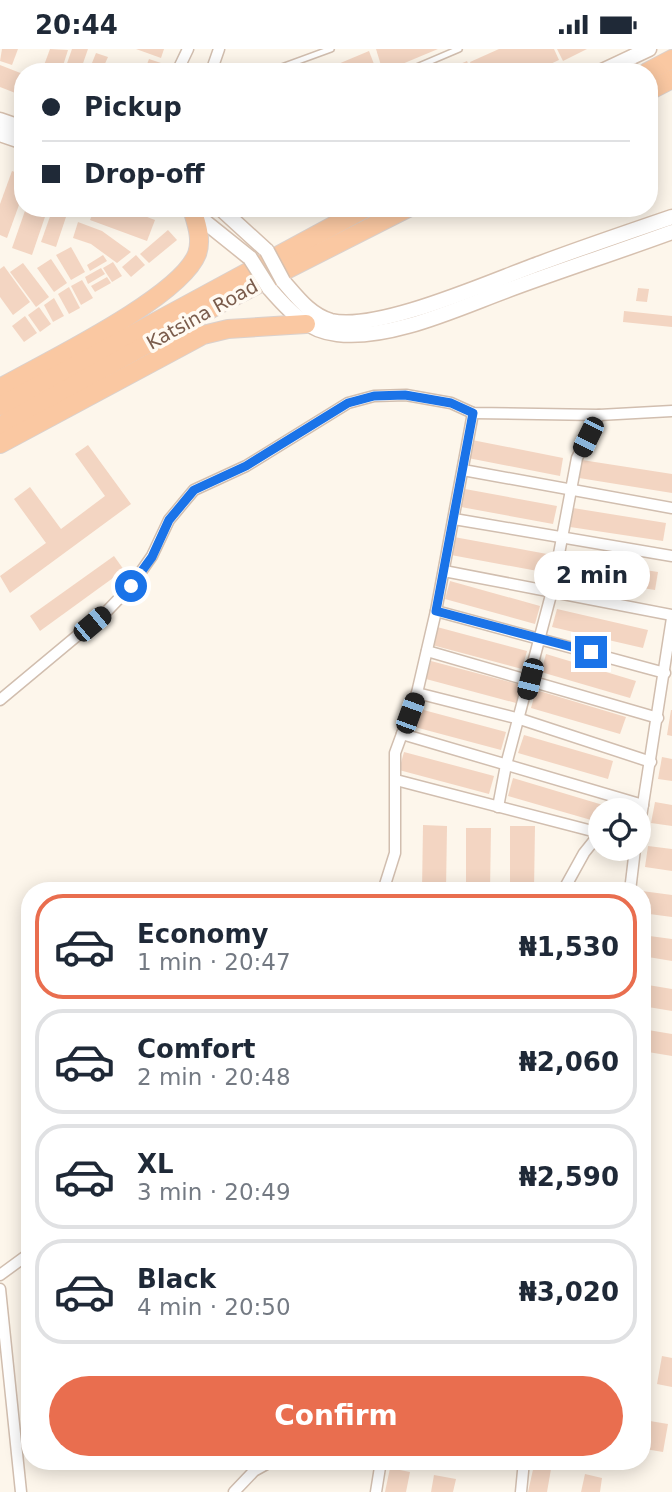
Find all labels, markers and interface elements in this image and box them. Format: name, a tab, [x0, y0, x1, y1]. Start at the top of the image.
text: 20:44	[35, 10, 118, 40]
text: Pickup	[84, 92, 182, 122]
text: Drop-off	[84, 159, 205, 189]
street label: Katsina Road	[143, 274, 261, 354]
car	[570, 414, 607, 460]
callout: 2 min	[533, 551, 649, 599]
text: 2 min	[556, 562, 628, 588]
route start	[115, 570, 147, 602]
car	[70, 602, 115, 646]
route end	[575, 636, 607, 668]
car	[515, 656, 546, 702]
car	[393, 690, 428, 736]
map controls	[588, 798, 651, 861]
button: locate	[588, 798, 651, 861]
icon: car	[53, 915, 116, 978]
text: Economy	[137, 919, 268, 949]
text: ₦1,530	[519, 932, 619, 962]
text: 1 min · 20:47	[137, 949, 291, 975]
icon: car	[53, 1030, 116, 1093]
text: Comfort	[137, 1034, 255, 1064]
text: ₦2,060	[519, 1047, 619, 1077]
text: 2 min · 20:48	[137, 1064, 291, 1090]
icon: car	[53, 1145, 116, 1208]
text: XL	[137, 1149, 174, 1179]
text: ₦2,590	[519, 1162, 619, 1192]
text: 3 min · 20:49	[137, 1179, 291, 1205]
icon: car	[53, 1260, 116, 1323]
text: Black	[137, 1264, 216, 1294]
text: ₦3,020	[519, 1277, 619, 1307]
text: 4 min · 20:50	[137, 1294, 291, 1320]
button: Confirm	[49, 1376, 623, 1456]

